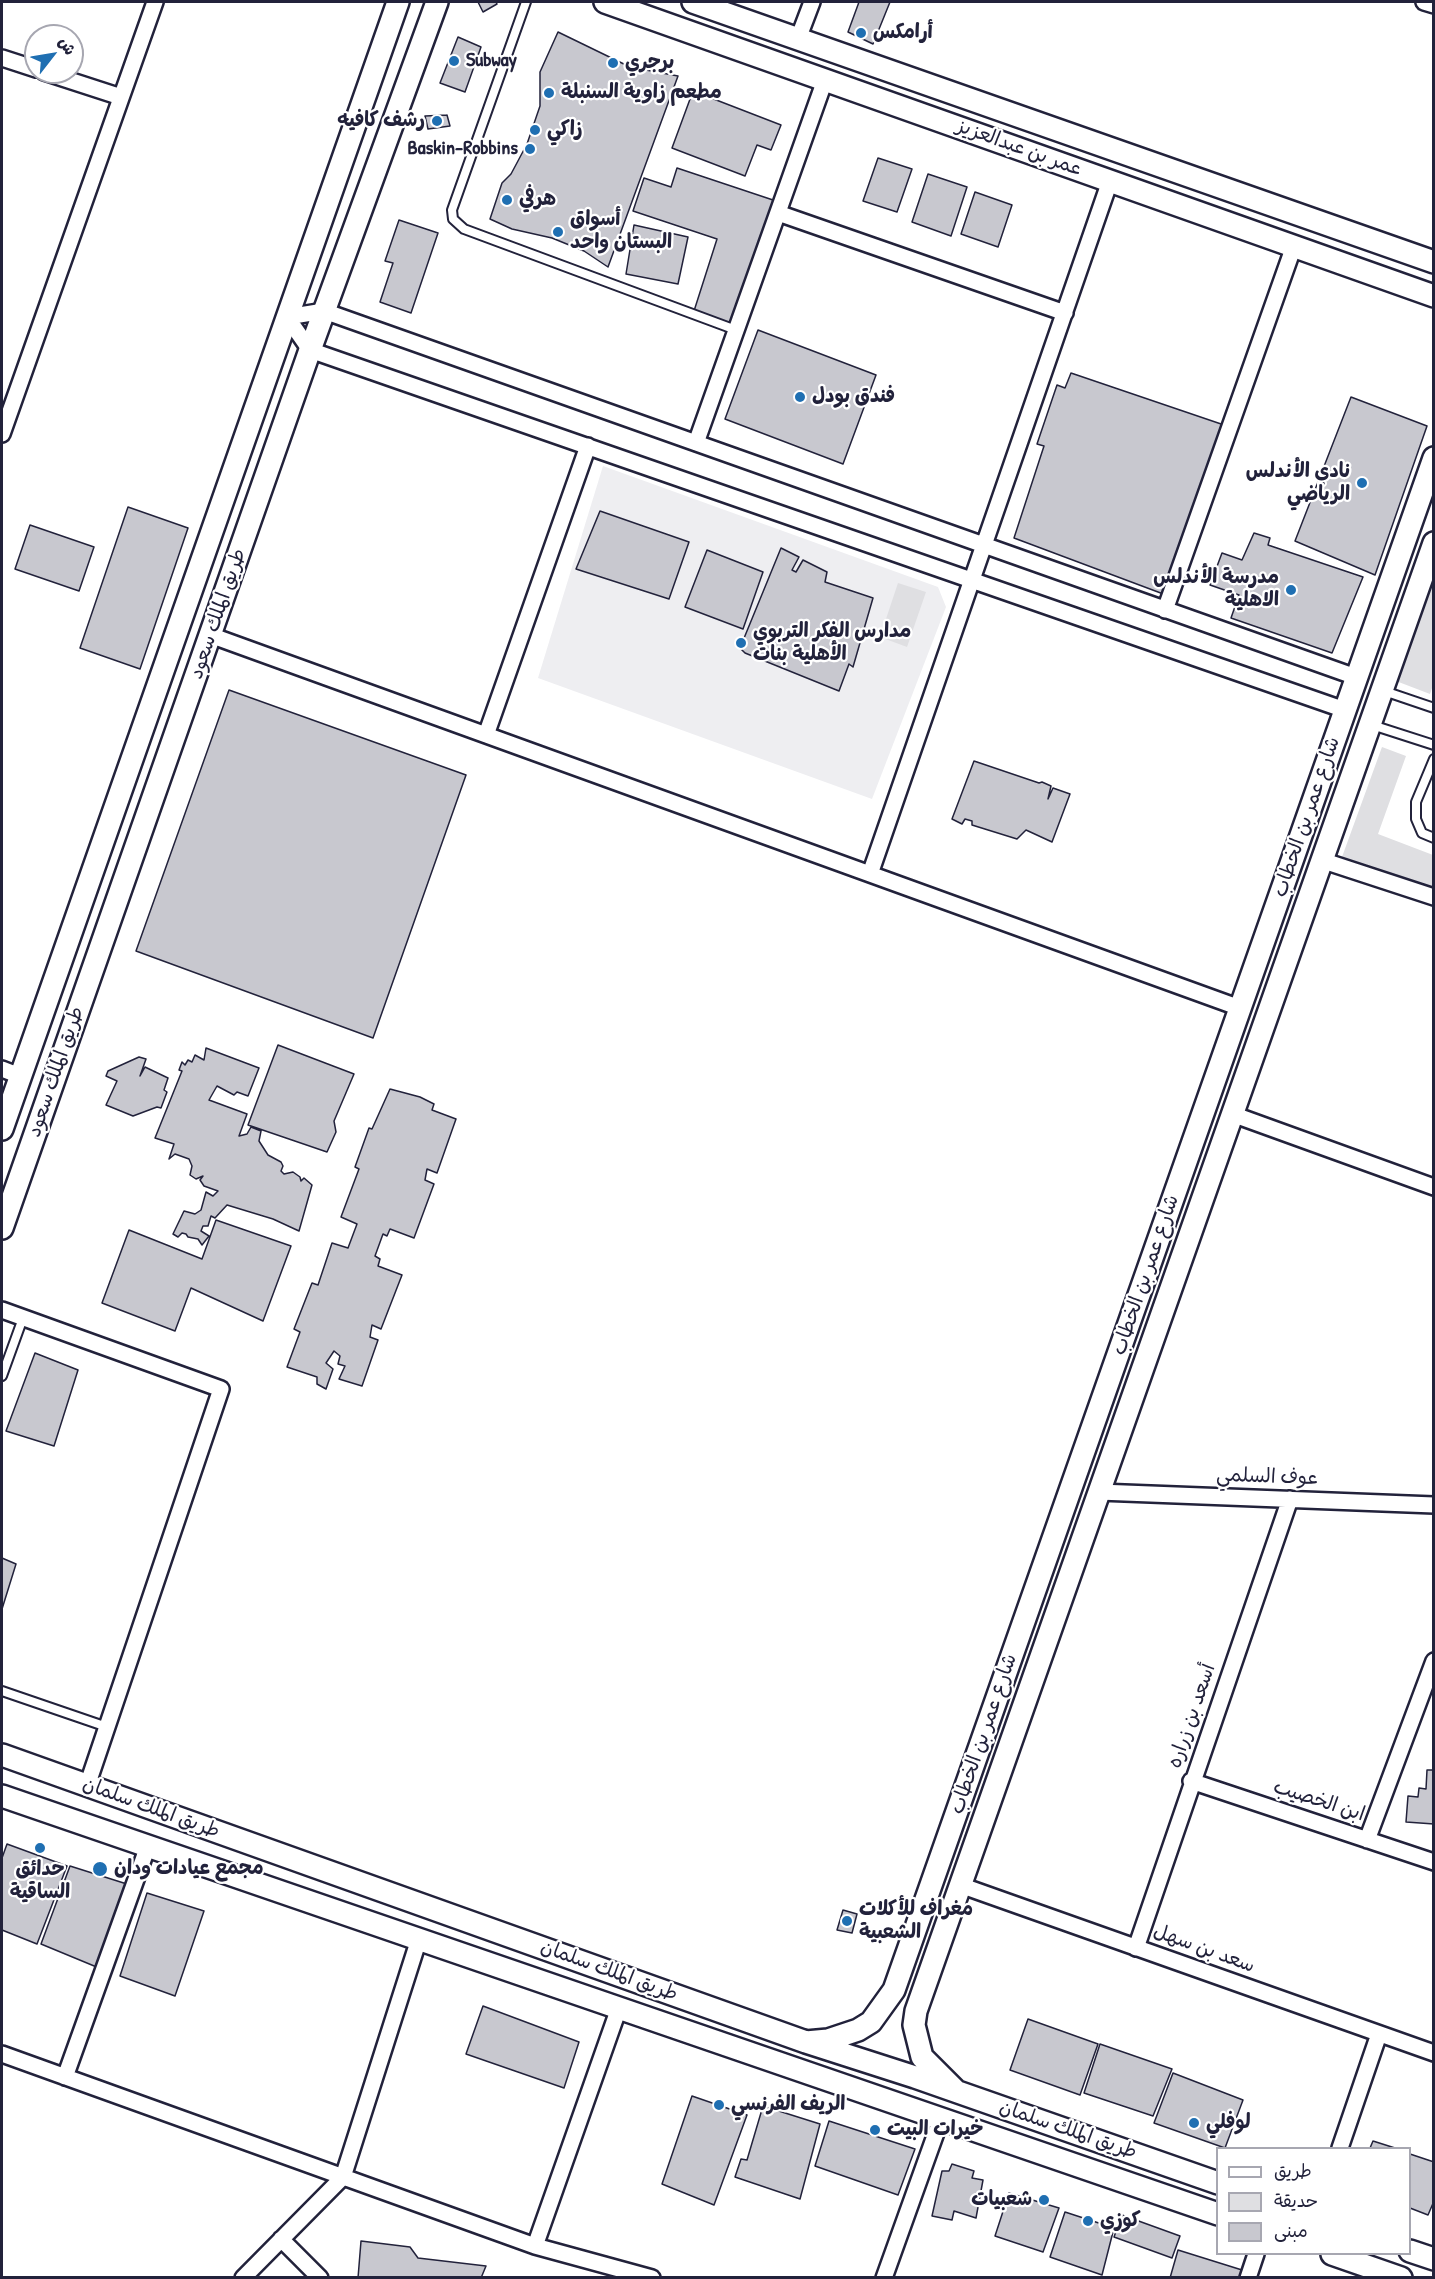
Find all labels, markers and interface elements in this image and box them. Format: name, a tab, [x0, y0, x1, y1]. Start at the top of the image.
place label: أرامكس	[873, 21, 933, 45]
north arrow	[24, 24, 84, 84]
marker: أرامكس	[854, 26, 868, 40]
text: ش	[54, 33, 82, 59]
place label: Subway	[466, 49, 517, 73]
place label: برجري	[625, 51, 674, 75]
marker: Subway	[447, 54, 461, 68]
marker: برجري	[606, 56, 620, 70]
place label: مطعم زاوية السنبلة	[561, 81, 722, 105]
marker: مطعم زاوية السنبلة	[542, 86, 556, 100]
place label: رشف كافيه	[337, 109, 425, 133]
marker: رشف كافيه	[430, 114, 444, 128]
street label: عمر بن عبدالعزيز	[953, 114, 1085, 182]
place label: زاكي	[547, 118, 583, 142]
marker: زاكي	[528, 123, 542, 137]
place label: Baskin-Robbins	[408, 137, 518, 161]
marker: Baskin-Robbins	[523, 142, 537, 156]
place label: هرفي	[519, 188, 556, 212]
marker: هرفي	[500, 193, 514, 207]
place label: أسواق البستان واحد	[570, 208, 672, 255]
marker: أسواق البستان واحد	[551, 225, 565, 239]
place label: فندق بودل	[812, 385, 895, 409]
marker: فندق بودل	[793, 390, 807, 404]
place label: نادي الأندلس الرياضي	[1246, 460, 1350, 507]
marker: نادي الأندلس الرياضي	[1355, 476, 1369, 490]
street label: طريق الملك سعود	[184, 546, 252, 682]
place label: مدرسة الأندلس الاهلية	[1153, 566, 1279, 613]
marker: مدرسة الأندلس الاهلية	[1284, 583, 1298, 597]
place label: مدارس الفكر التربوي الأهلية بنات	[753, 620, 911, 667]
marker: مدارس الفكر التربوي الأهلية بنات	[734, 636, 748, 650]
street label: شارع عمر بن الخطاب	[1268, 734, 1346, 900]
street label: طريق الملك سعود	[22, 1004, 90, 1140]
street label: شارع عمر بن الخطاب	[1107, 1192, 1185, 1358]
street label: عوف السلمي	[1216, 1463, 1318, 1491]
street label: شارع عمر بن الخطاب	[945, 1651, 1023, 1817]
street label: أسعد بن زراره	[1163, 1661, 1221, 1771]
street label: طريق الملك سلمان	[79, 1772, 223, 1844]
street label: ابن الخصيب	[1270, 1775, 1368, 1827]
marker: حدائق الساقية	[33, 1841, 47, 1855]
place label: مجمع عيادات ودان	[114, 1857, 264, 1881]
place label: حدائق الساقية	[10, 1858, 70, 1905]
marker: مجمع عيادات ودان	[91, 1860, 109, 1878]
place label: مغراف للأكلات الشعبية	[859, 1898, 973, 1945]
marker: مغراف للأكلات الشعبية	[840, 1914, 854, 1928]
street label: سعد بن سهل	[1150, 1920, 1258, 1978]
street label: طريق الملك سلمان	[537, 1935, 681, 2007]
place label: الريف الفرنسي	[731, 2093, 845, 2117]
street label: طريق الملك سلمان	[996, 2095, 1140, 2165]
marker: الريف الفرنسي	[712, 2098, 726, 2112]
place label: لوفلي	[1206, 2111, 1251, 2135]
marker: لوفلي	[1187, 2116, 1201, 2130]
place label: خيرات البيت	[887, 2118, 983, 2142]
marker: خيرات البيت	[868, 2123, 882, 2137]
legend	[1216, 2147, 1411, 2255]
text: طريق	[1274, 2158, 1312, 2183]
place label: شعبيات	[971, 2188, 1032, 2212]
text: حديقة	[1274, 2188, 1318, 2213]
marker: شعبيات	[1037, 2193, 1051, 2207]
place label: كوزي	[1100, 2209, 1141, 2233]
marker: كوزي	[1081, 2214, 1095, 2228]
text: مبنى	[1274, 2218, 1308, 2243]

